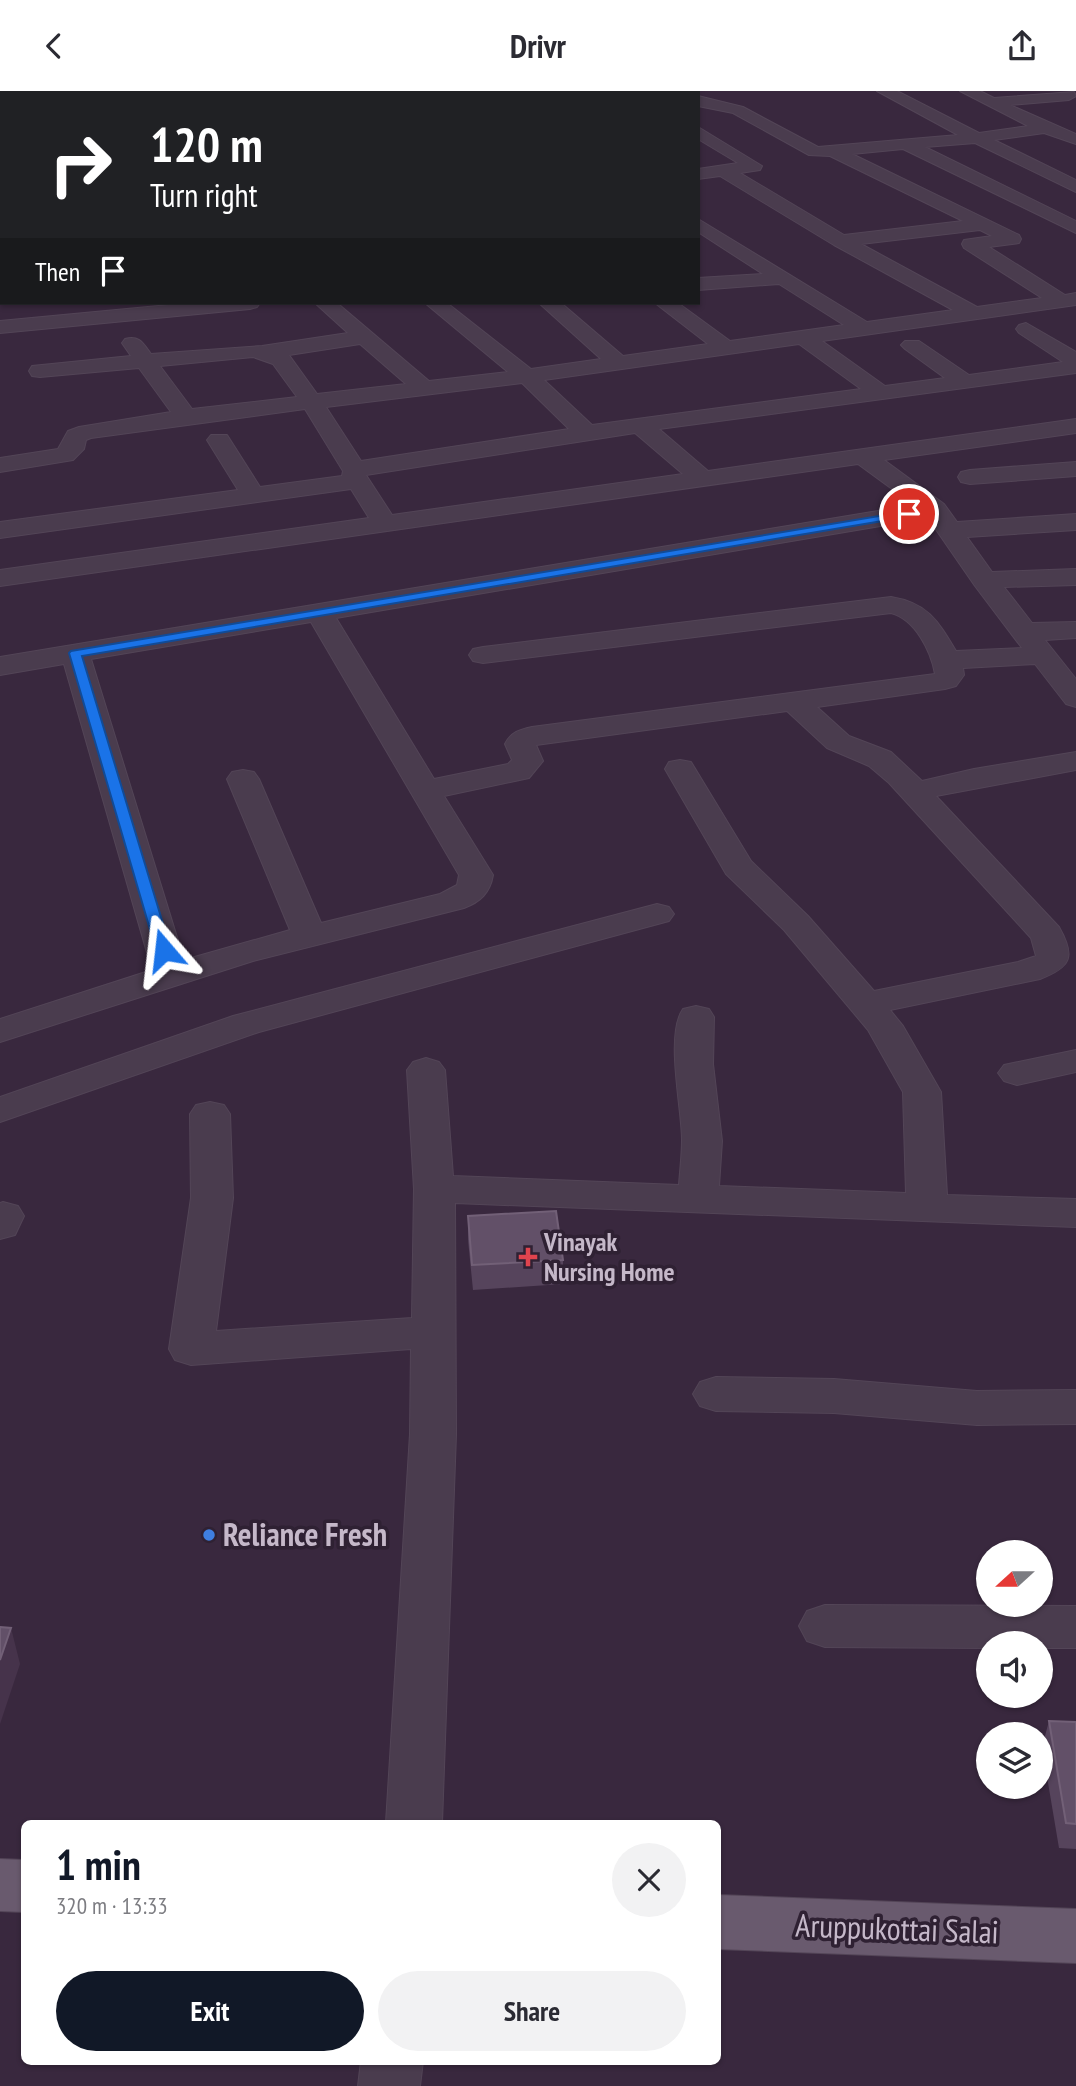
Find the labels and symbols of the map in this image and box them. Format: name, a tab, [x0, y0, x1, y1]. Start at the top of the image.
pin	[879, 484, 939, 544]
position arrow	[127, 913, 201, 987]
place label: Vinayak Nursing Home	[543, 1225, 675, 1288]
marker: Vinayak Nursing Home	[518, 1247, 538, 1267]
place label: Reliance Fresh	[223, 1513, 387, 1555]
marker: Reliance Fresh	[201, 1527, 217, 1543]
north arrow	[976, 1540, 1054, 1617]
street label: Aruppukottai Salai	[795, 1903, 999, 1953]

